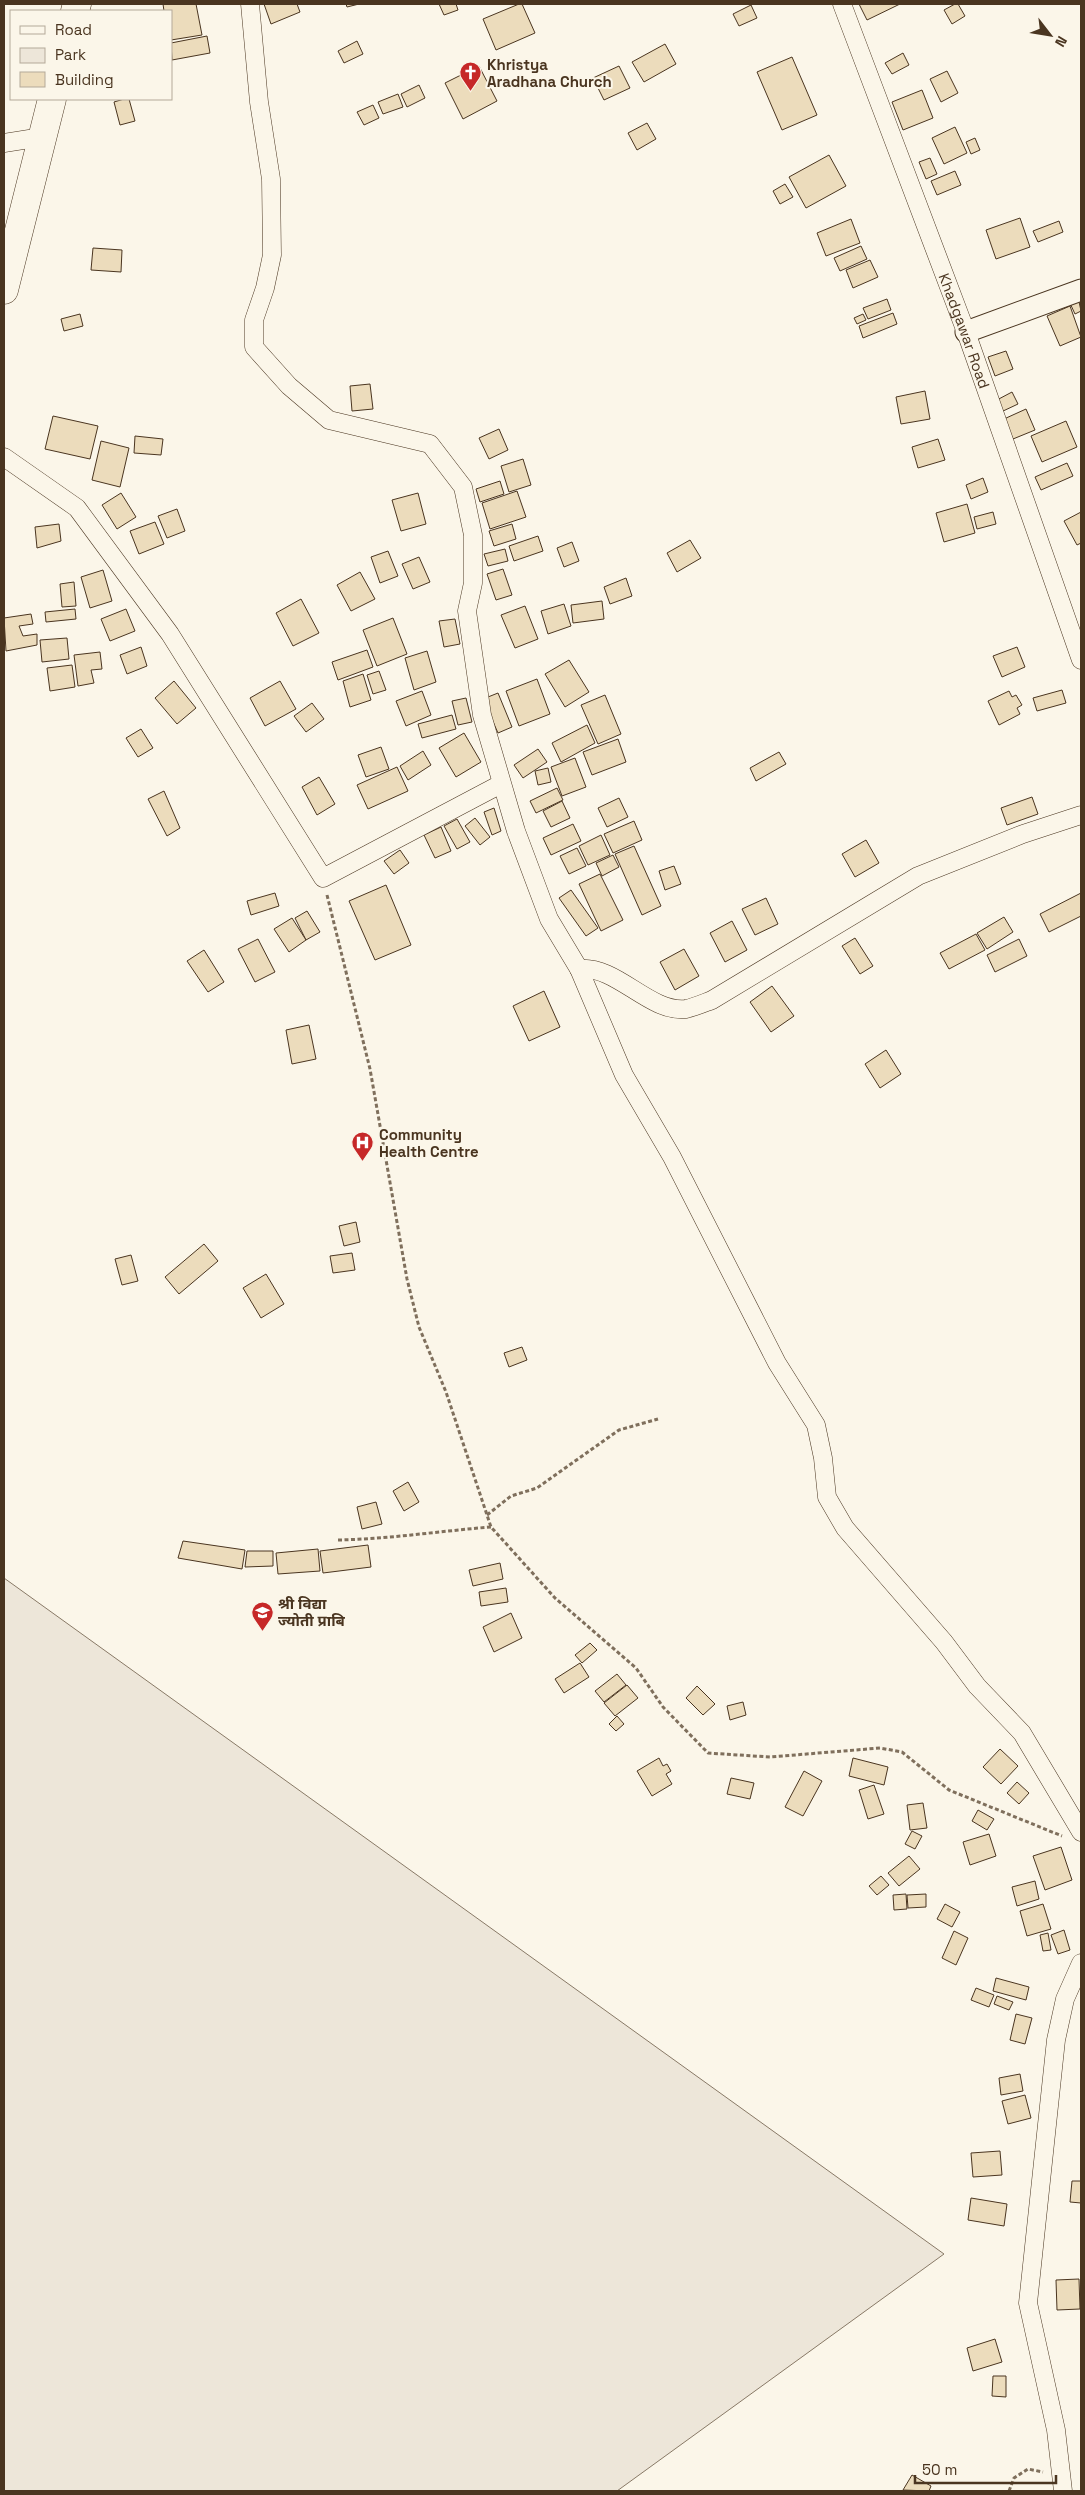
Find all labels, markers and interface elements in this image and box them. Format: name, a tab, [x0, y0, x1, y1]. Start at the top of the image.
legend	[10, 10, 172, 100]
north arrow	[1025, 10, 1075, 60]
text: Road	[55, 20, 92, 39]
text: N	[1051, 33, 1071, 50]
text: Park	[55, 45, 86, 64]
place label: Khristya Aradhana Church	[487, 55, 612, 91]
church icon: Khristya Aradhana Church	[459, 61, 483, 92]
text: Building	[55, 70, 114, 89]
street label: Khadgawar Road	[935, 270, 995, 391]
place label: Community Health Centre	[379, 1125, 479, 1161]
hospital icon: Community Health Centre	[351, 1131, 375, 1162]
place label: श्री विद्या ज्योती प्राबि	[278, 1594, 346, 1630]
school or university icon: श्री विद्या ज्योती प्राबि	[250, 1600, 274, 1631]
scale bar	[915, 2452, 1056, 2484]
text: 50 m	[922, 2460, 957, 2479]

